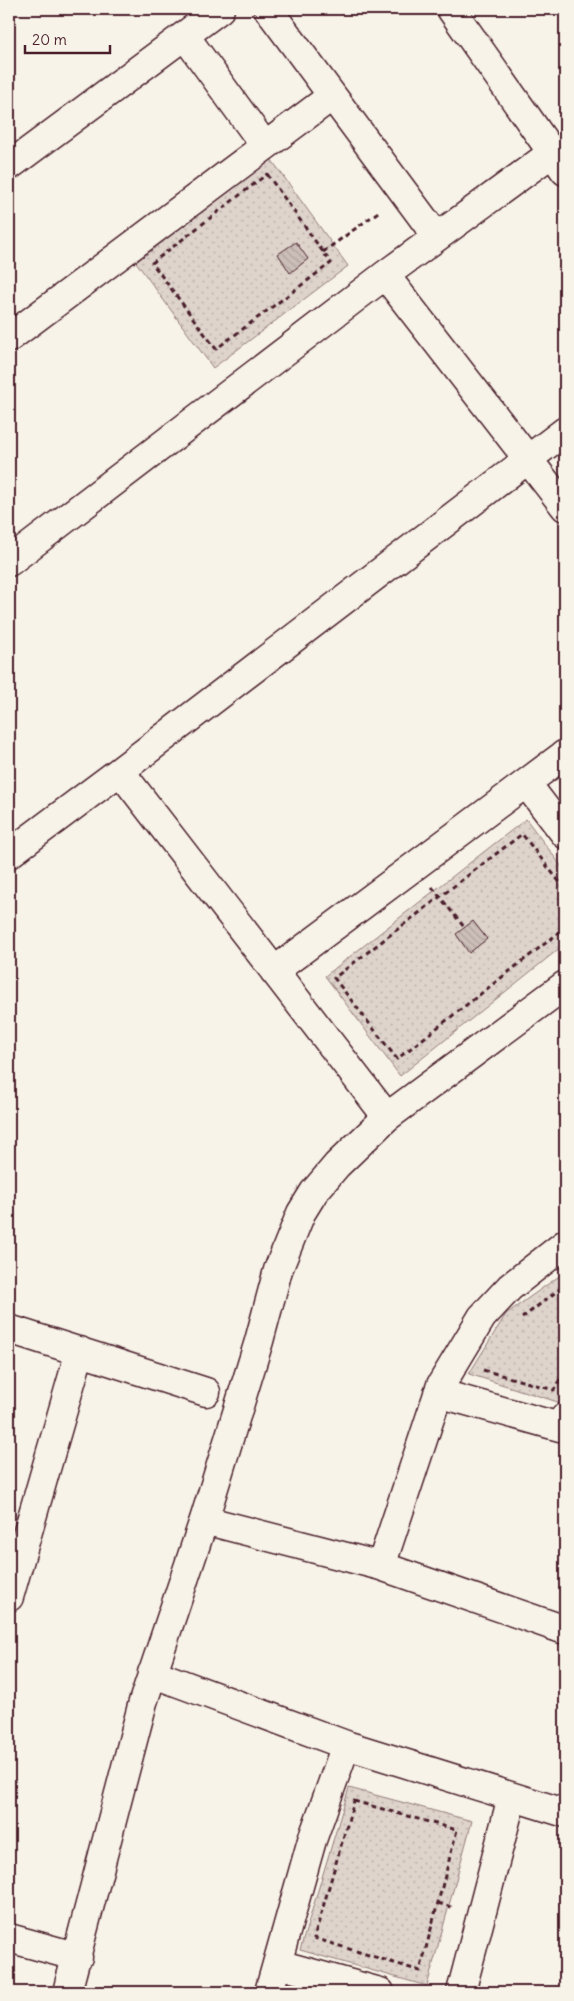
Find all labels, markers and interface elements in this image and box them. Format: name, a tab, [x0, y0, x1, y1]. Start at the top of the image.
scale bar	[25, 22, 110, 54]
text: 20 m	[32, 30, 67, 49]

